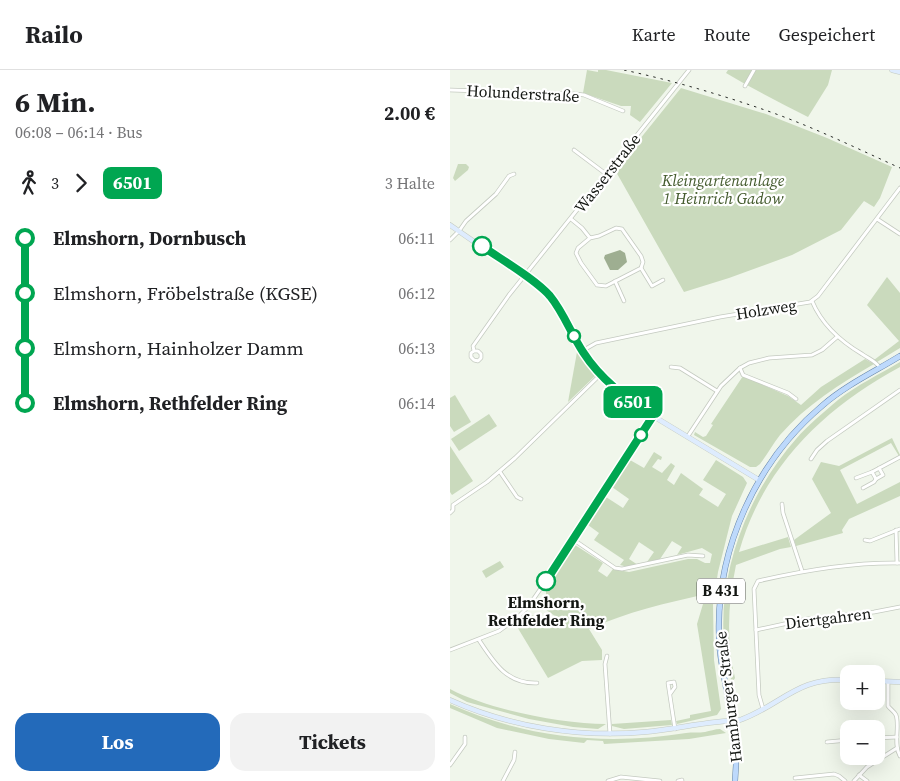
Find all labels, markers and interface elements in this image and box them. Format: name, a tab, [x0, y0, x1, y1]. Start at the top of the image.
text: Railo	[25, 18, 83, 51]
text: Karte	[632, 22, 676, 47]
text: Route	[704, 22, 750, 47]
text: Gespeichert	[778, 22, 875, 47]
street label: Holunderstraße	[466, 79, 580, 107]
text: 6 Min.	[15, 83, 96, 121]
text: 2.00 €	[384, 100, 435, 126]
text: 06:08 – 06:14 · Bus	[15, 121, 143, 143]
street label: Wasserstraße	[569, 129, 645, 217]
icon: walk	[15, 169, 43, 197]
icon: forward	[67, 169, 95, 197]
park label: Kleingartenanlage 1 Heinrich Gadow	[661, 169, 785, 209]
text: 6501	[113, 170, 152, 195]
text: 3	[51, 172, 59, 194]
text: 3 Halte	[385, 172, 435, 194]
text: Elmshorn, Dornbusch	[53, 225, 246, 251]
text: 06:11	[398, 227, 435, 249]
unlabelled marker	[472, 236, 492, 256]
text: Elmshorn, Fröbelstraße (KGSE)	[53, 280, 318, 306]
text: 06:12	[398, 282, 435, 304]
street label: Holzweg	[734, 293, 798, 325]
unlabelled marker	[567, 329, 581, 343]
text: Elmshorn, Hainholzer Damm	[53, 335, 304, 361]
text: 06:13	[398, 337, 435, 359]
line badge: 6501	[598, 386, 668, 418]
text: 6501	[613, 389, 653, 414]
text: Elmshorn, Rethfelder Ring	[53, 390, 287, 416]
text: 06:14	[398, 392, 435, 414]
unlabelled marker	[634, 428, 648, 442]
marker: Elmshorn, Rethfelder Ring	[536, 571, 556, 591]
road number: B 431	[697, 578, 745, 604]
place label: Elmshorn, Rethfelder Ring	[488, 591, 605, 631]
street label: Diertgahren	[784, 602, 873, 634]
street label: Hamburger Straße	[709, 630, 747, 764]
map controls	[840, 665, 885, 765]
button: +	[840, 665, 885, 710]
button: Los	[15, 713, 220, 771]
button: Tickets	[230, 713, 435, 771]
button: −	[840, 720, 885, 765]

